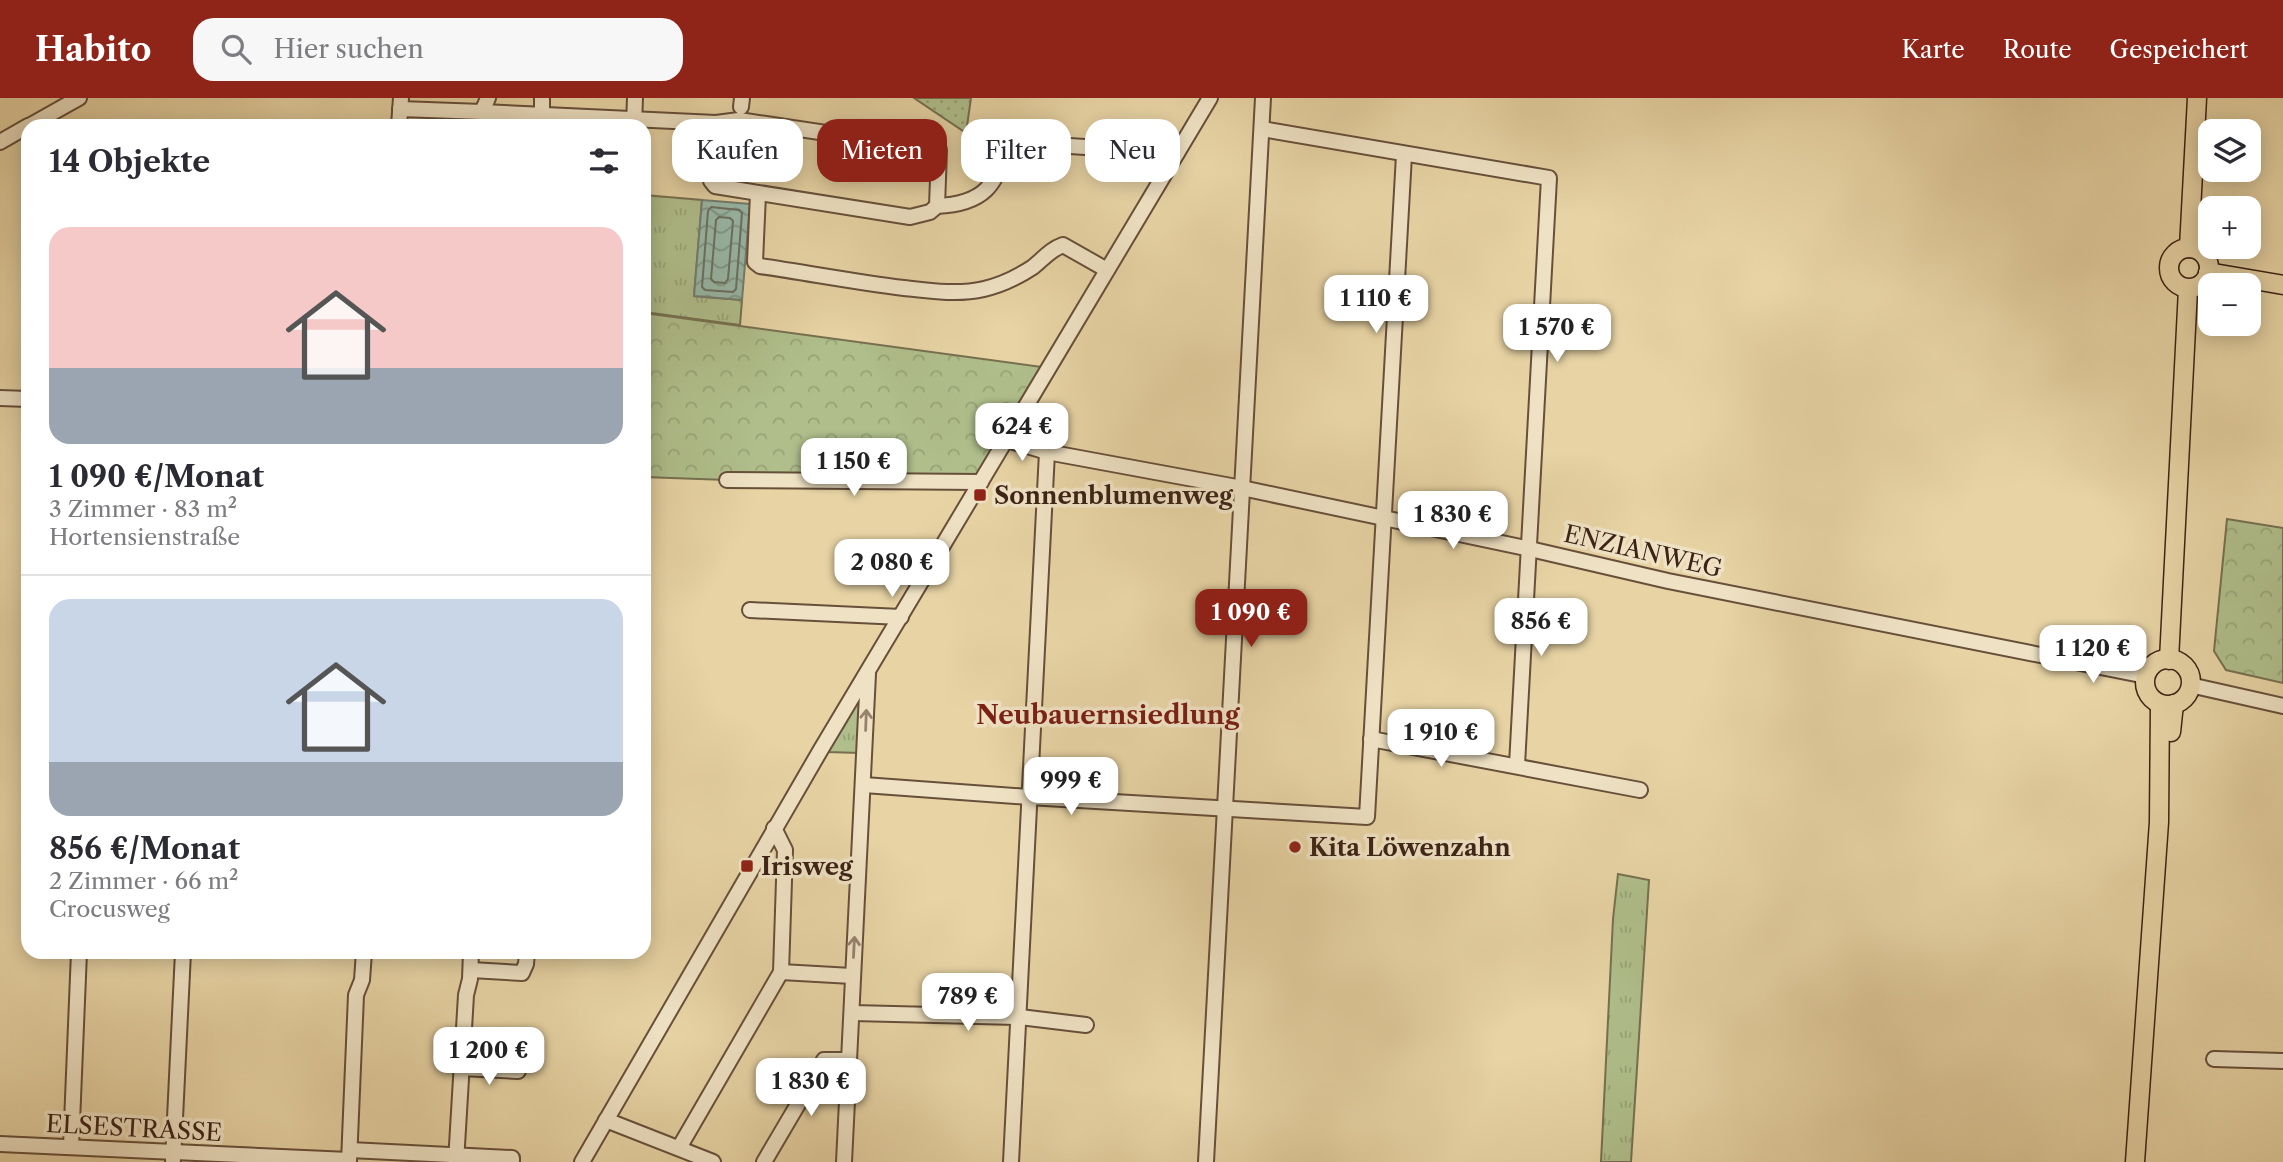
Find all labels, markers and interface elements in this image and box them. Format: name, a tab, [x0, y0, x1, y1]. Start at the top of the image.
search box	[193, 18, 683, 81]
text: Habito	[35, 29, 151, 70]
icon: search	[217, 30, 255, 68]
text: Hier suchen	[273, 33, 424, 65]
text: Karte	[1901, 35, 1965, 64]
text: Route	[2003, 35, 2072, 64]
text: Gespeichert	[2110, 35, 2248, 64]
chip: Kaufen	[672, 119, 803, 182]
chip: Mieten	[817, 119, 947, 182]
chip: Filter	[961, 119, 1071, 182]
chip: Neu	[1085, 119, 1180, 182]
map controls	[2198, 119, 2261, 336]
button: layers	[2198, 119, 2261, 182]
icon: filters	[585, 142, 623, 180]
text: 14 Objekte	[49, 143, 210, 180]
button: +	[2198, 196, 2261, 259]
icon: home	[273, 272, 399, 398]
button: −	[2198, 273, 2261, 336]
pin: 1 110 €	[1311, 275, 1441, 335]
text: 1 110 €	[1340, 284, 1412, 312]
pin: 1 570 €	[1492, 304, 1622, 364]
text: 1 570 €	[1519, 313, 1595, 341]
pin: 624 €	[973, 404, 1071, 463]
text: 624 €	[991, 412, 1053, 440]
pin: 1 150 €	[789, 438, 919, 498]
text: 1 150 €	[817, 447, 891, 475]
text: 1 090 €/Monat	[49, 458, 264, 495]
place label: Sonnenblumenweg	[994, 481, 1234, 510]
marker: Sonnenblumenweg	[972, 487, 988, 503]
pin: 1 830 €	[1388, 491, 1518, 551]
text: 3 Zimmer · 83 m²	[49, 495, 237, 523]
text: 1 830 €	[1414, 500, 1492, 528]
street label: ENZIANWEG	[1561, 519, 1725, 583]
text: Hortensienstraße	[49, 523, 240, 551]
pin: 2 080 €	[827, 540, 957, 599]
text: 2 080 €	[850, 548, 934, 576]
pin: 1 090 €	[1186, 589, 1316, 649]
text: 1 090 €	[1211, 598, 1291, 626]
pin: 856 €	[1492, 598, 1590, 658]
text: 856 €	[1511, 607, 1571, 635]
pin: 1 120 €	[2028, 626, 2158, 685]
text: 1 120 €	[2055, 634, 2131, 662]
icon: home	[273, 644, 399, 770]
district label: Neubauernsiedlung	[976, 699, 1241, 731]
one-way arrow	[859, 709, 873, 732]
pin: 1 910 €	[1376, 710, 1506, 769]
text: 1 910 €	[1403, 718, 1479, 746]
pin: 999 €	[1022, 758, 1120, 817]
text: 999 €	[1040, 766, 1102, 794]
text: 856 €/Monat	[49, 830, 240, 867]
place label: Kita Löwenzahn	[1309, 833, 1511, 862]
marker: Kita Löwenzahn	[1287, 839, 1303, 855]
place label: Irisweg	[761, 852, 854, 881]
marker: Irisweg	[739, 858, 755, 874]
text: 2 Zimmer · 66 m²	[49, 867, 238, 895]
text: Crocusweg	[49, 895, 170, 923]
one-way arrow	[848, 936, 861, 959]
pin: 789 €	[919, 974, 1017, 1033]
text: 789 €	[938, 982, 998, 1010]
pin: 1 200 €	[424, 1028, 554, 1087]
text: 1 200 €	[449, 1036, 529, 1064]
pin: 1 830 €	[746, 1058, 876, 1118]
text: 1 830 €	[772, 1067, 850, 1095]
street label: ELSESTRASSE	[45, 1109, 223, 1147]

